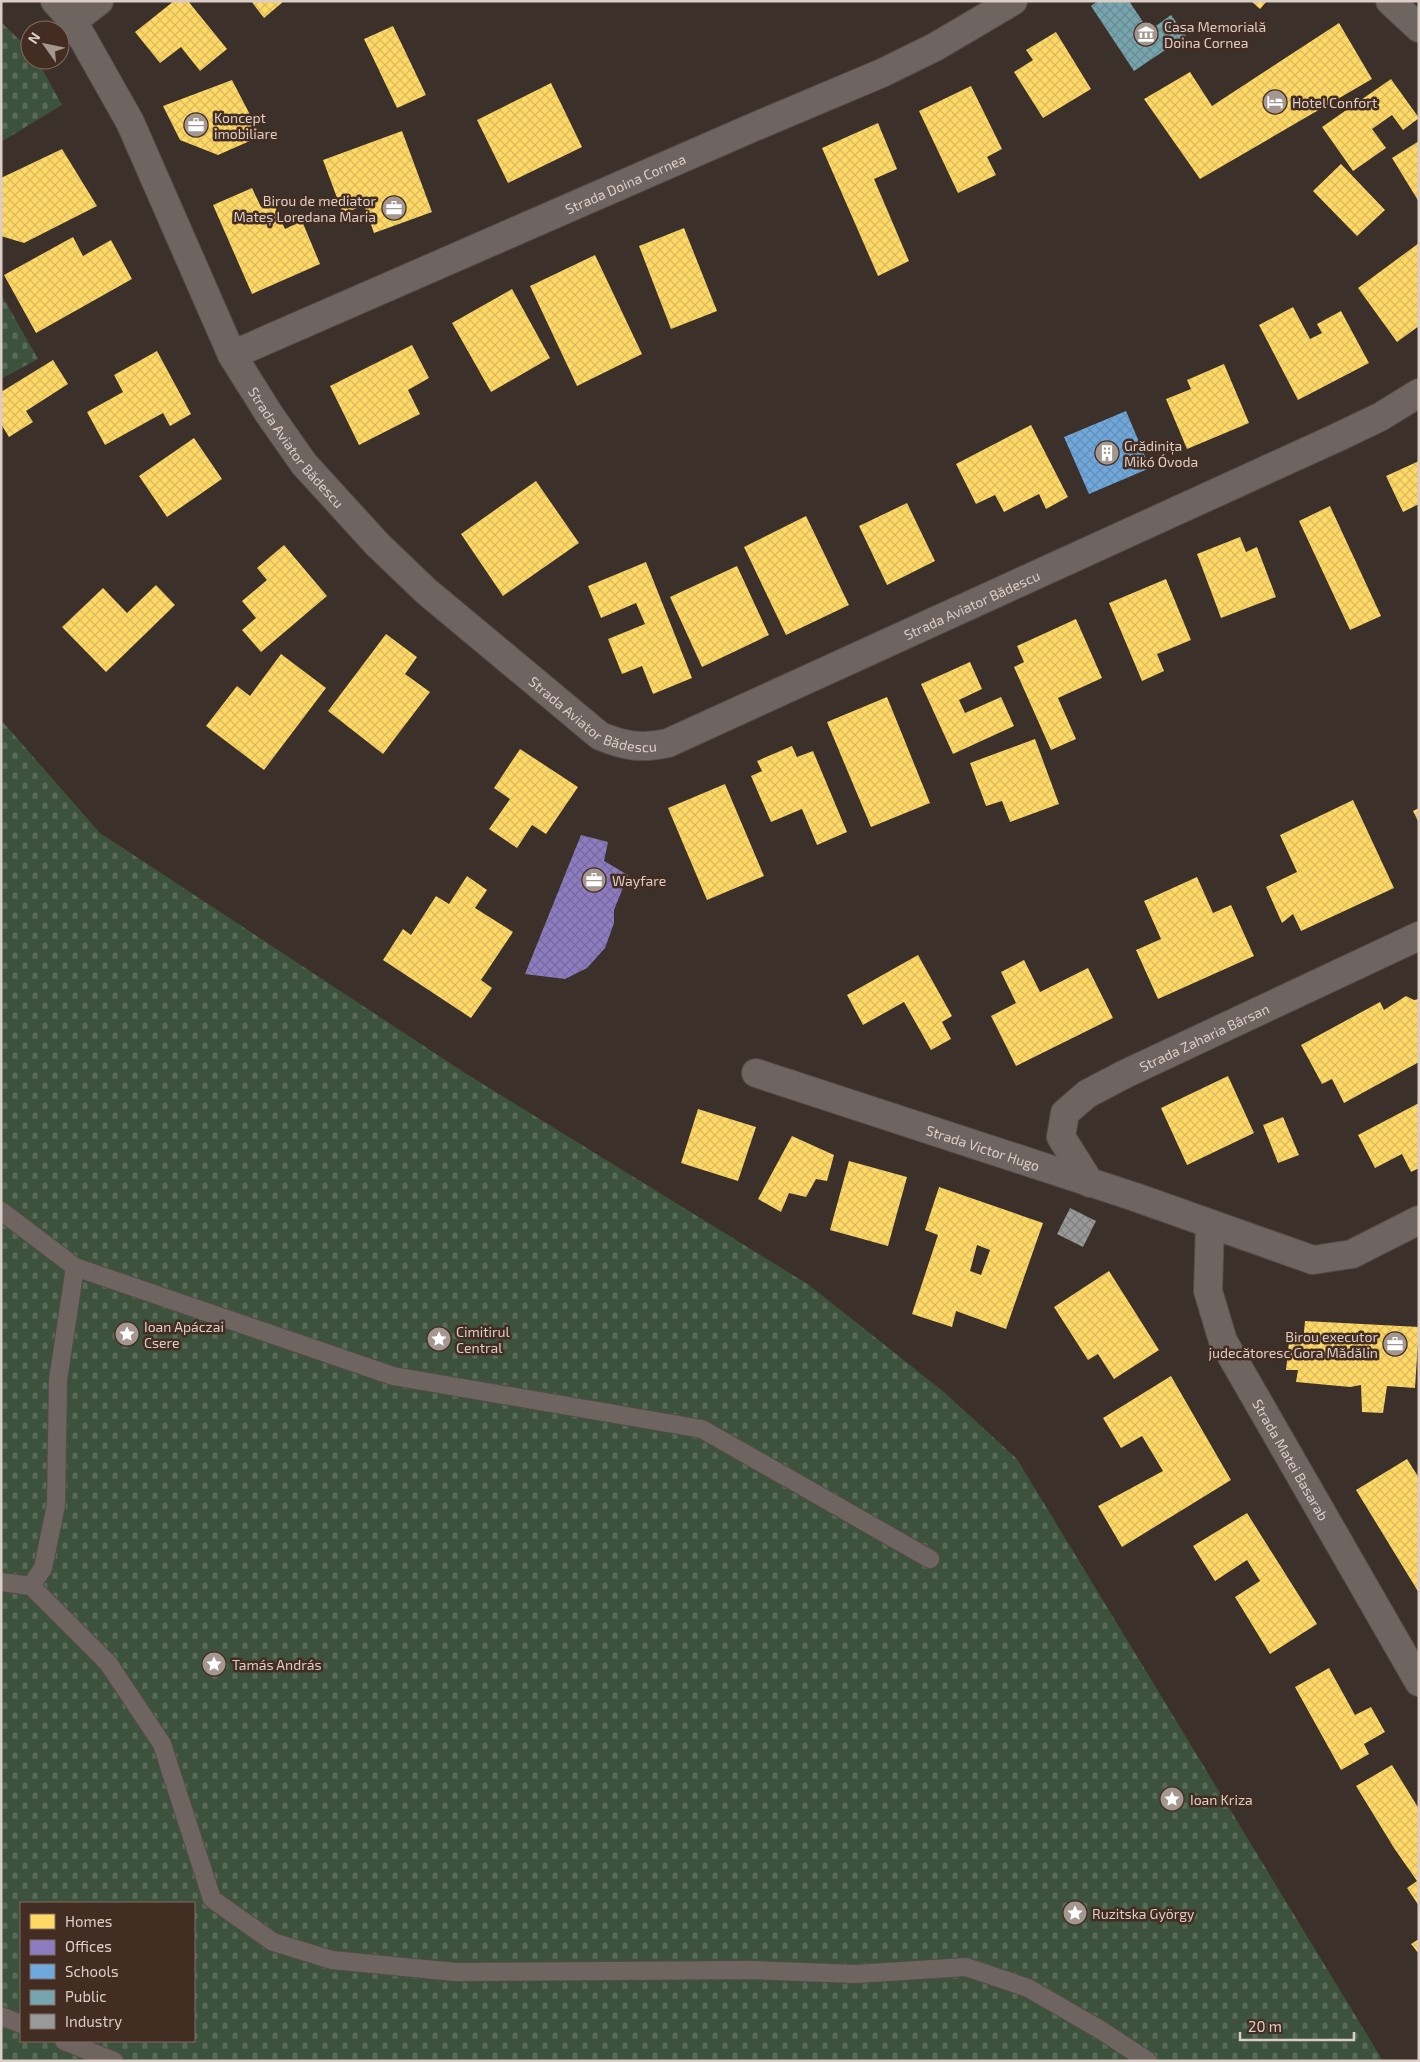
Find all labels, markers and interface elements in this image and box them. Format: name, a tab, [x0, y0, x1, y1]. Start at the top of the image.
place label: Casa Memorială Doina Cornea	[1164, 18, 1266, 51]
north arrow	[20, 20, 70, 70]
museum icon: Casa Memorială Doina Cornea	[1133, 21, 1159, 47]
text: N	[24, 29, 44, 47]
hotel icon: Hotel Confort	[1262, 89, 1288, 115]
place label: Hotel Confort	[1292, 94, 1377, 111]
place label: Koncept imobiliare	[214, 109, 277, 142]
office icon: Koncept imobiliare	[183, 112, 209, 138]
street label: Strada Doina Cornea	[562, 150, 688, 217]
place label: Birou de mediator Mateș Loredana Maria	[233, 192, 376, 226]
office icon: Birou de mediator Mateș Loredana Maria	[381, 195, 407, 221]
street label: Strada Aviator Bădescu	[245, 383, 348, 511]
place label: Grădinița Mikó Óvoda	[1124, 437, 1198, 470]
building icon: Grădinița Mikó Óvoda	[1094, 440, 1120, 466]
street label: Strada Aviator Bădescu	[901, 566, 1042, 643]
street label: Strada Aviator Bădescu	[526, 672, 658, 755]
office icon: Wayfare	[581, 867, 607, 893]
place label: Wayfare	[612, 872, 666, 889]
street label: Strada Zaharia Bârsan	[1136, 999, 1272, 1075]
street label: Strada Victor Hugo	[924, 1121, 1042, 1174]
place label: Ioan Apáczai Csere	[144, 1318, 224, 1351]
place icon: Ioan Apáczai Csere	[114, 1321, 140, 1347]
place label: Cimitirul Central	[456, 1323, 511, 1356]
place icon: Cimitirul Central	[426, 1326, 452, 1352]
place label: Birou executor judecătoresc Gora Mădălin	[1209, 1328, 1378, 1361]
office icon: Birou executor judecătoresc Gora Mădălin	[1382, 1331, 1408, 1357]
street label: Strada Matei Basarab	[1250, 1396, 1333, 1523]
place icon: Tamás András	[201, 1651, 227, 1677]
place label: Tamás András	[232, 1656, 322, 1673]
place icon: Ioan Kriza	[1159, 1786, 1185, 1812]
place label: Ioan Kriza	[1190, 1791, 1253, 1808]
place icon: Ruzitska György	[1062, 1900, 1088, 1926]
legend	[20, 1902, 195, 2042]
place label: Ruzitska György	[1092, 1905, 1195, 1922]
text: Homes	[65, 1912, 112, 1930]
text: Offices	[65, 1937, 112, 1955]
text: Schools	[65, 1962, 119, 1980]
text: Public	[65, 1987, 106, 2005]
scale bar	[1240, 2010, 1354, 2042]
text: Industry	[65, 2012, 122, 2030]
text: 20 m	[1248, 2017, 1282, 2035]

